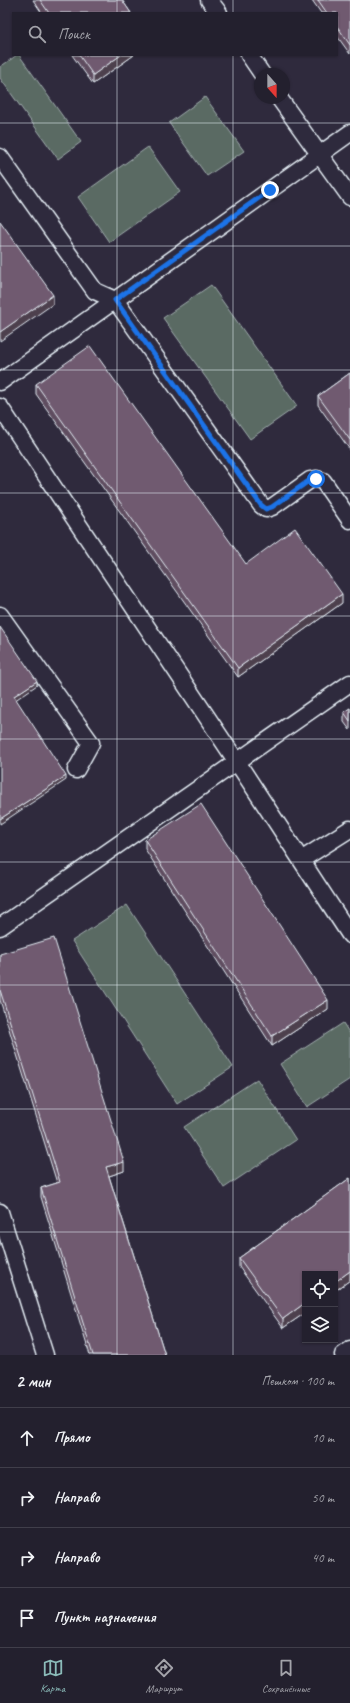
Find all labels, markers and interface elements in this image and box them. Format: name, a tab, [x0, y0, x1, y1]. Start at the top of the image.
search box	[12, 12, 338, 56]
icon: search	[26, 23, 48, 45]
text: Поиск	[58, 25, 90, 44]
north arrow	[254, 68, 290, 104]
route end	[261, 181, 279, 199]
route start	[307, 470, 325, 488]
map controls	[302, 1271, 338, 1343]
button: locate	[302, 1271, 338, 1307]
button: layers	[302, 1307, 338, 1343]
text: 2 мин	[16, 1371, 51, 1392]
text: Пешком · 100 m	[261, 1373, 334, 1389]
icon: ahead	[16, 1427, 38, 1449]
text: Прямо	[54, 1428, 90, 1447]
text: 10 m	[312, 1430, 334, 1446]
icon: right	[16, 1487, 38, 1509]
text: Направо	[54, 1488, 100, 1507]
text: 50 m	[312, 1490, 334, 1506]
icon: right	[16, 1547, 38, 1569]
text: Направо	[54, 1548, 100, 1567]
text: 40 m	[312, 1550, 334, 1566]
icon: arrive	[16, 1607, 38, 1629]
text: Пункт назначения	[54, 1608, 156, 1627]
tab: Карта	[40, 1657, 65, 1695]
tab: Маршрут	[146, 1657, 182, 1695]
tab: Сохранённые	[262, 1657, 310, 1695]

